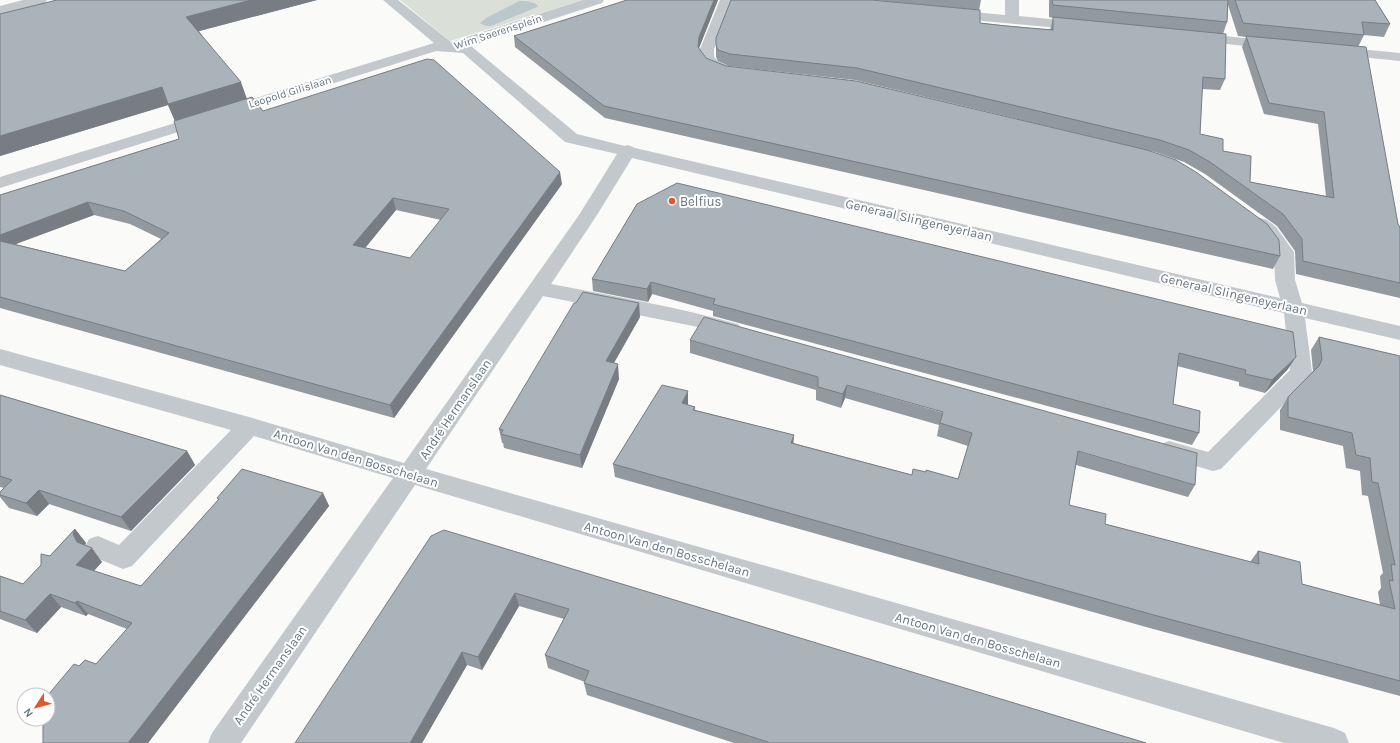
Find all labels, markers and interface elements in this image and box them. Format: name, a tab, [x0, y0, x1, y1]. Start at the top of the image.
street label: Wim Saerensplein	[452, 12, 544, 52]
street label: Leopold Gilislaan	[247, 73, 333, 111]
place label: Belfius	[680, 194, 722, 209]
marker: Belfius	[667, 196, 677, 206]
street label: Generaal Slingeneyerlaan	[844, 196, 994, 244]
street label: Generaal Slingeneyerlaan	[1159, 270, 1309, 318]
street label: André Hermanslaan	[416, 356, 494, 462]
street label: Antoon Van den Bosschelaan	[272, 426, 440, 490]
street label: Antoon Van den Bosschelaan	[582, 518, 752, 580]
street label: Antoon Van den Bosschelaan	[893, 609, 1063, 671]
street label: André Hermanslaan	[230, 623, 310, 727]
north arrow	[16, 687, 56, 727]
text: N	[21, 706, 36, 720]

